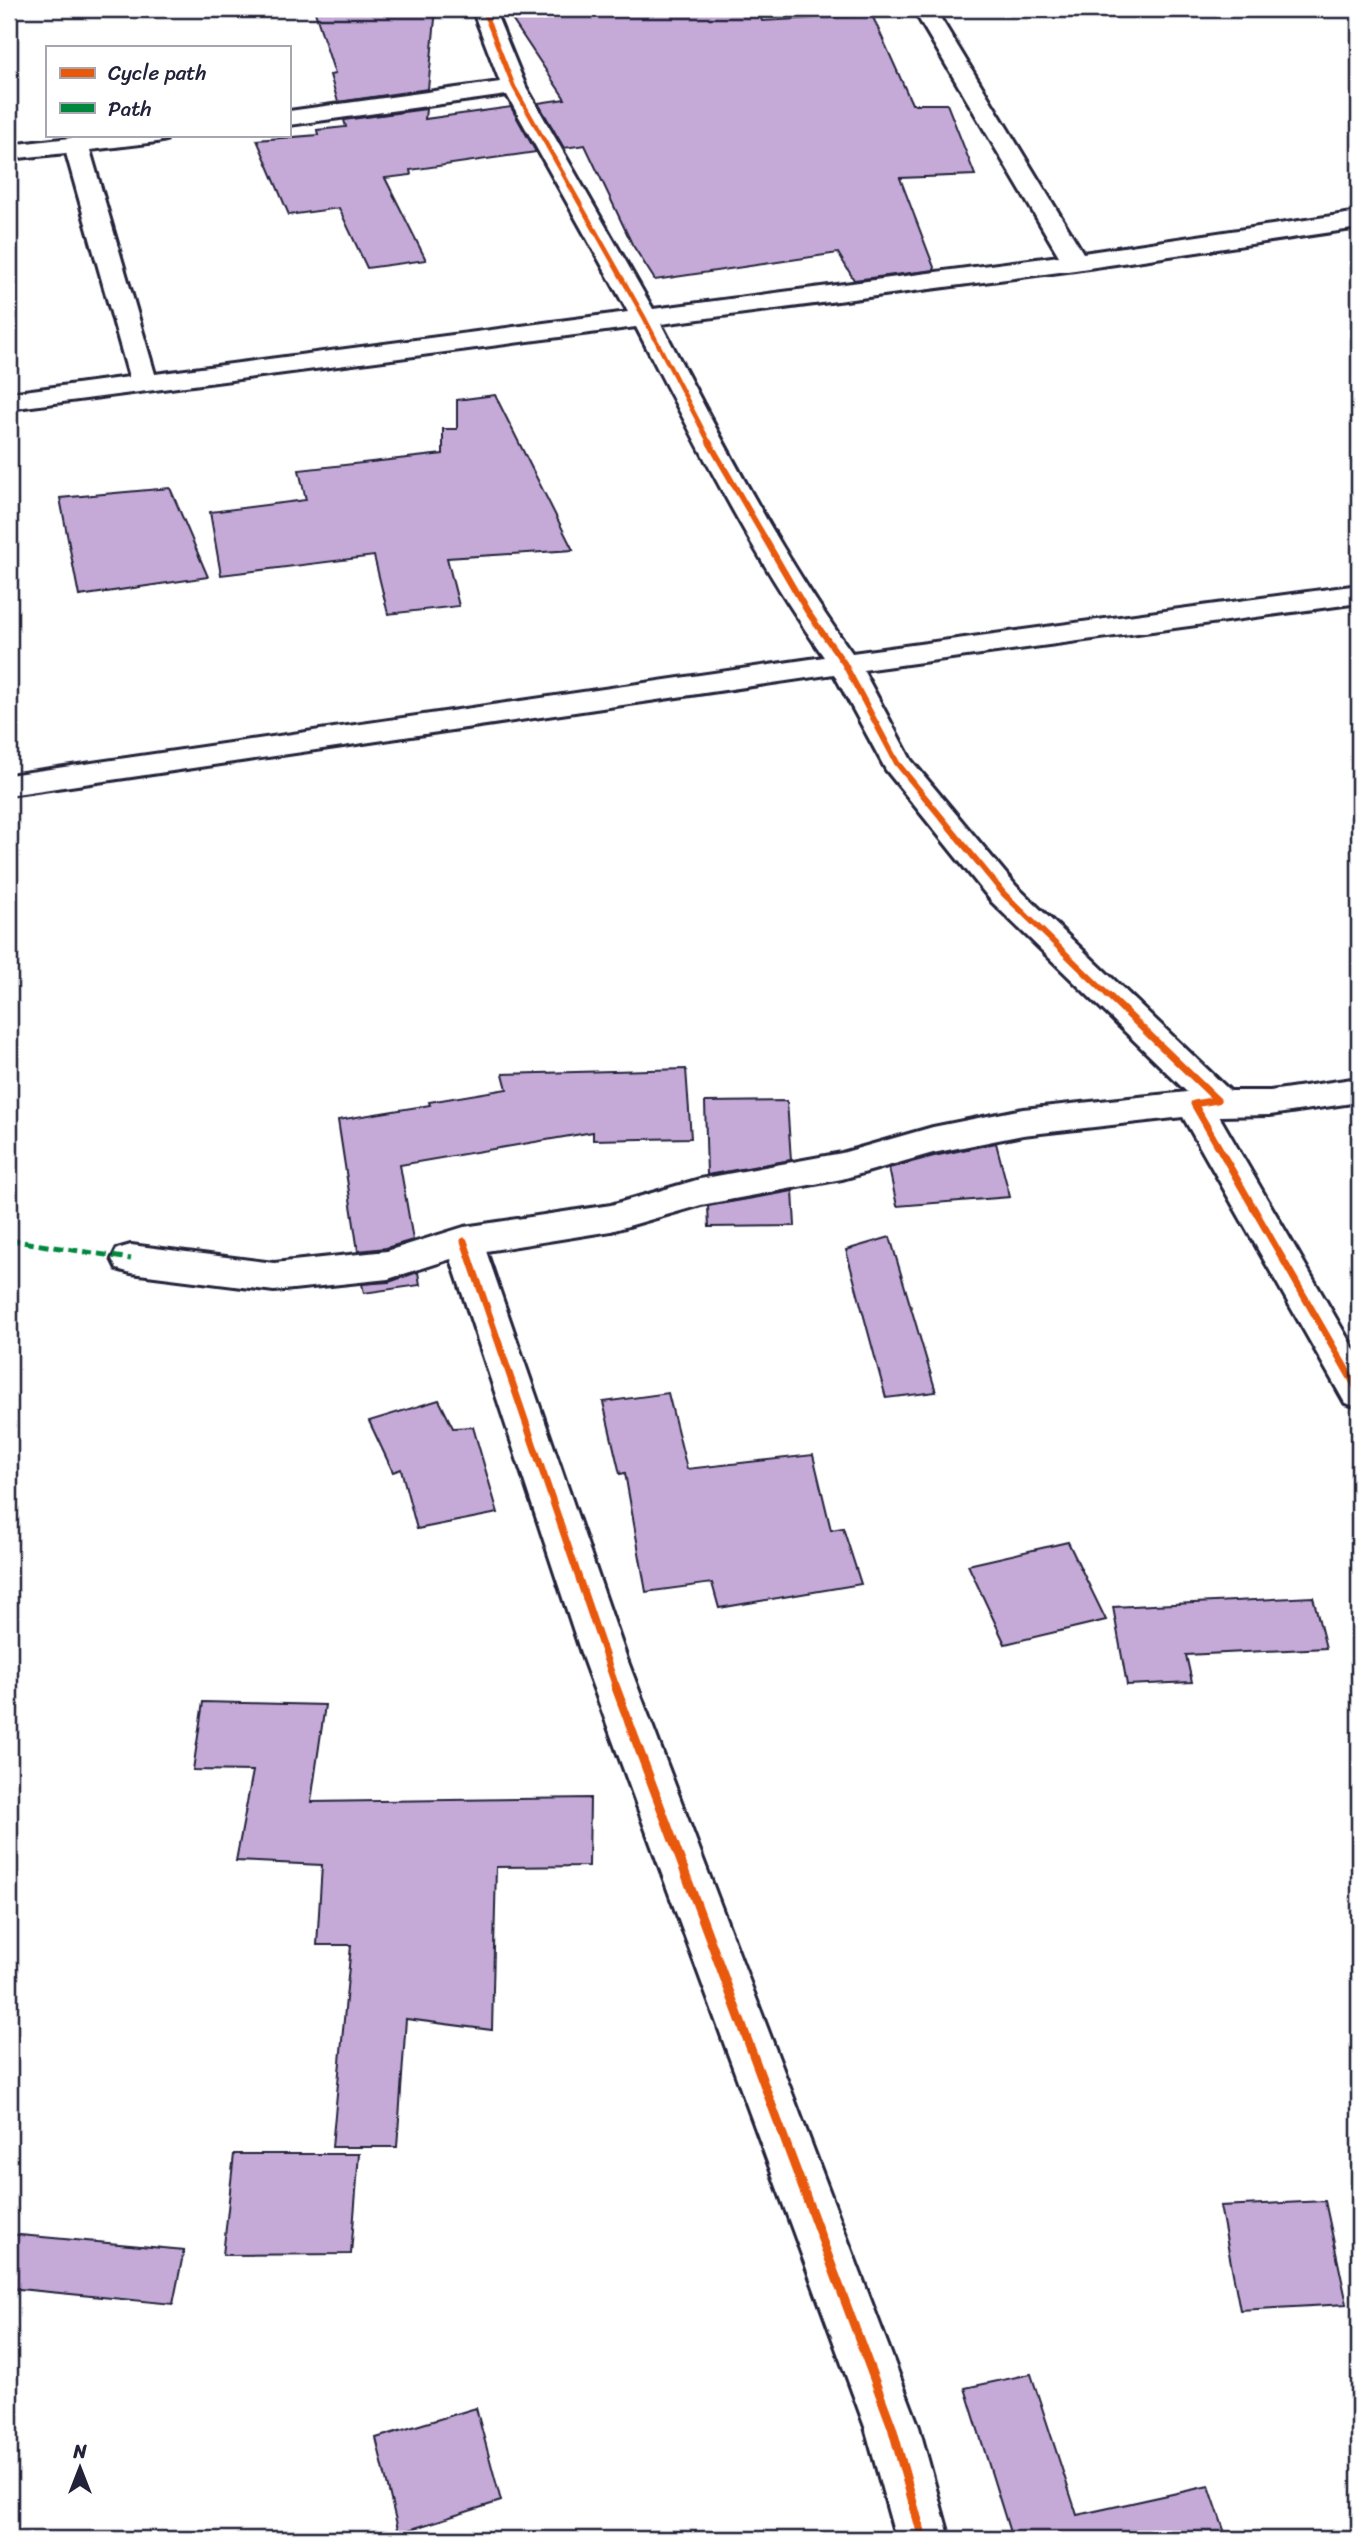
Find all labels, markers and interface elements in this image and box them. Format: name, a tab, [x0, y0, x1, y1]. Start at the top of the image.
legend	[46, 46, 290, 136]
text: Cycle path	[108, 54, 207, 92]
text: Path	[108, 90, 151, 128]
north arrow	[46, 2432, 116, 2502]
text: N	[72, 2435, 87, 2468]

